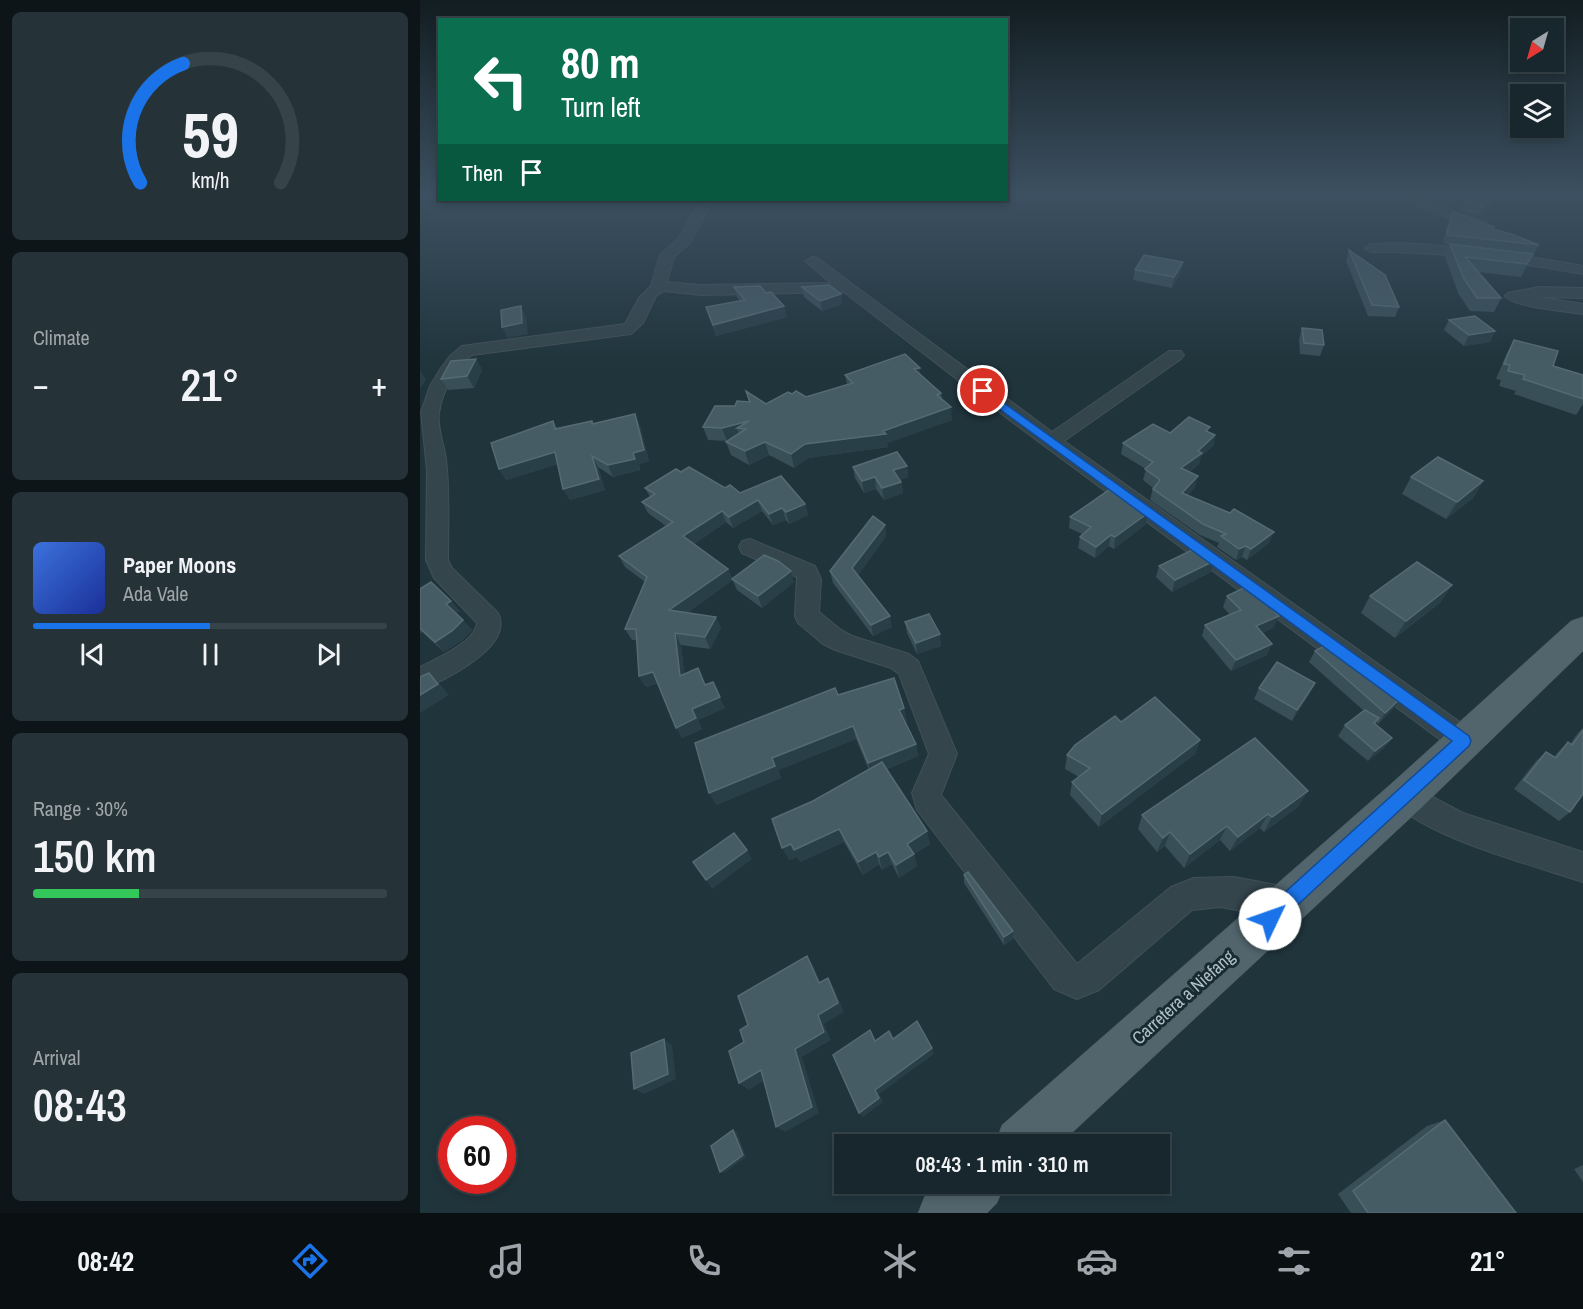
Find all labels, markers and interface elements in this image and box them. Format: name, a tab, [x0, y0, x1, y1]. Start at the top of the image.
north arrow	[1510, 18, 1564, 72]
map controls	[1510, 18, 1564, 138]
text: 80 m	[561, 35, 640, 91]
icon: left	[462, 42, 540, 120]
button: layers	[1510, 84, 1564, 138]
text: Turn left	[561, 89, 640, 125]
text: 59	[182, 92, 238, 176]
icon: arrive	[515, 156, 548, 189]
text: Then	[462, 158, 503, 188]
text: km/h	[191, 166, 229, 195]
text: Climate	[33, 324, 90, 351]
text: 21°	[180, 354, 240, 415]
text: −	[33, 362, 49, 406]
text: +	[371, 362, 387, 406]
pin	[957, 365, 1008, 416]
icon: arrive	[966, 374, 999, 407]
text: Paper Moons	[123, 550, 236, 580]
text: Ada Vale	[123, 580, 188, 607]
icon: previous	[76, 638, 109, 671]
icon: pause	[194, 638, 227, 671]
icon: next	[312, 638, 345, 671]
text: Range · 30%	[33, 795, 128, 822]
text: 150 km	[33, 825, 157, 886]
position arrow	[1238, 887, 1302, 951]
street label: Carretera a Niefang	[1126, 944, 1240, 1050]
text: Arrival	[33, 1044, 80, 1071]
text: 08:43	[33, 1074, 127, 1135]
speed limit sign: 60	[438, 1116, 516, 1194]
text: 08:43 · 1 min · 310 m	[915, 1149, 1089, 1179]
icon: directions	[289, 1240, 331, 1282]
icon: music	[486, 1240, 528, 1282]
icon: phone	[683, 1240, 725, 1282]
icon: climate	[879, 1240, 921, 1282]
icon: car	[1076, 1240, 1118, 1282]
icon: filters	[1273, 1240, 1315, 1282]
text: 08:42	[77, 1243, 134, 1279]
text: 21°	[1470, 1243, 1506, 1279]

